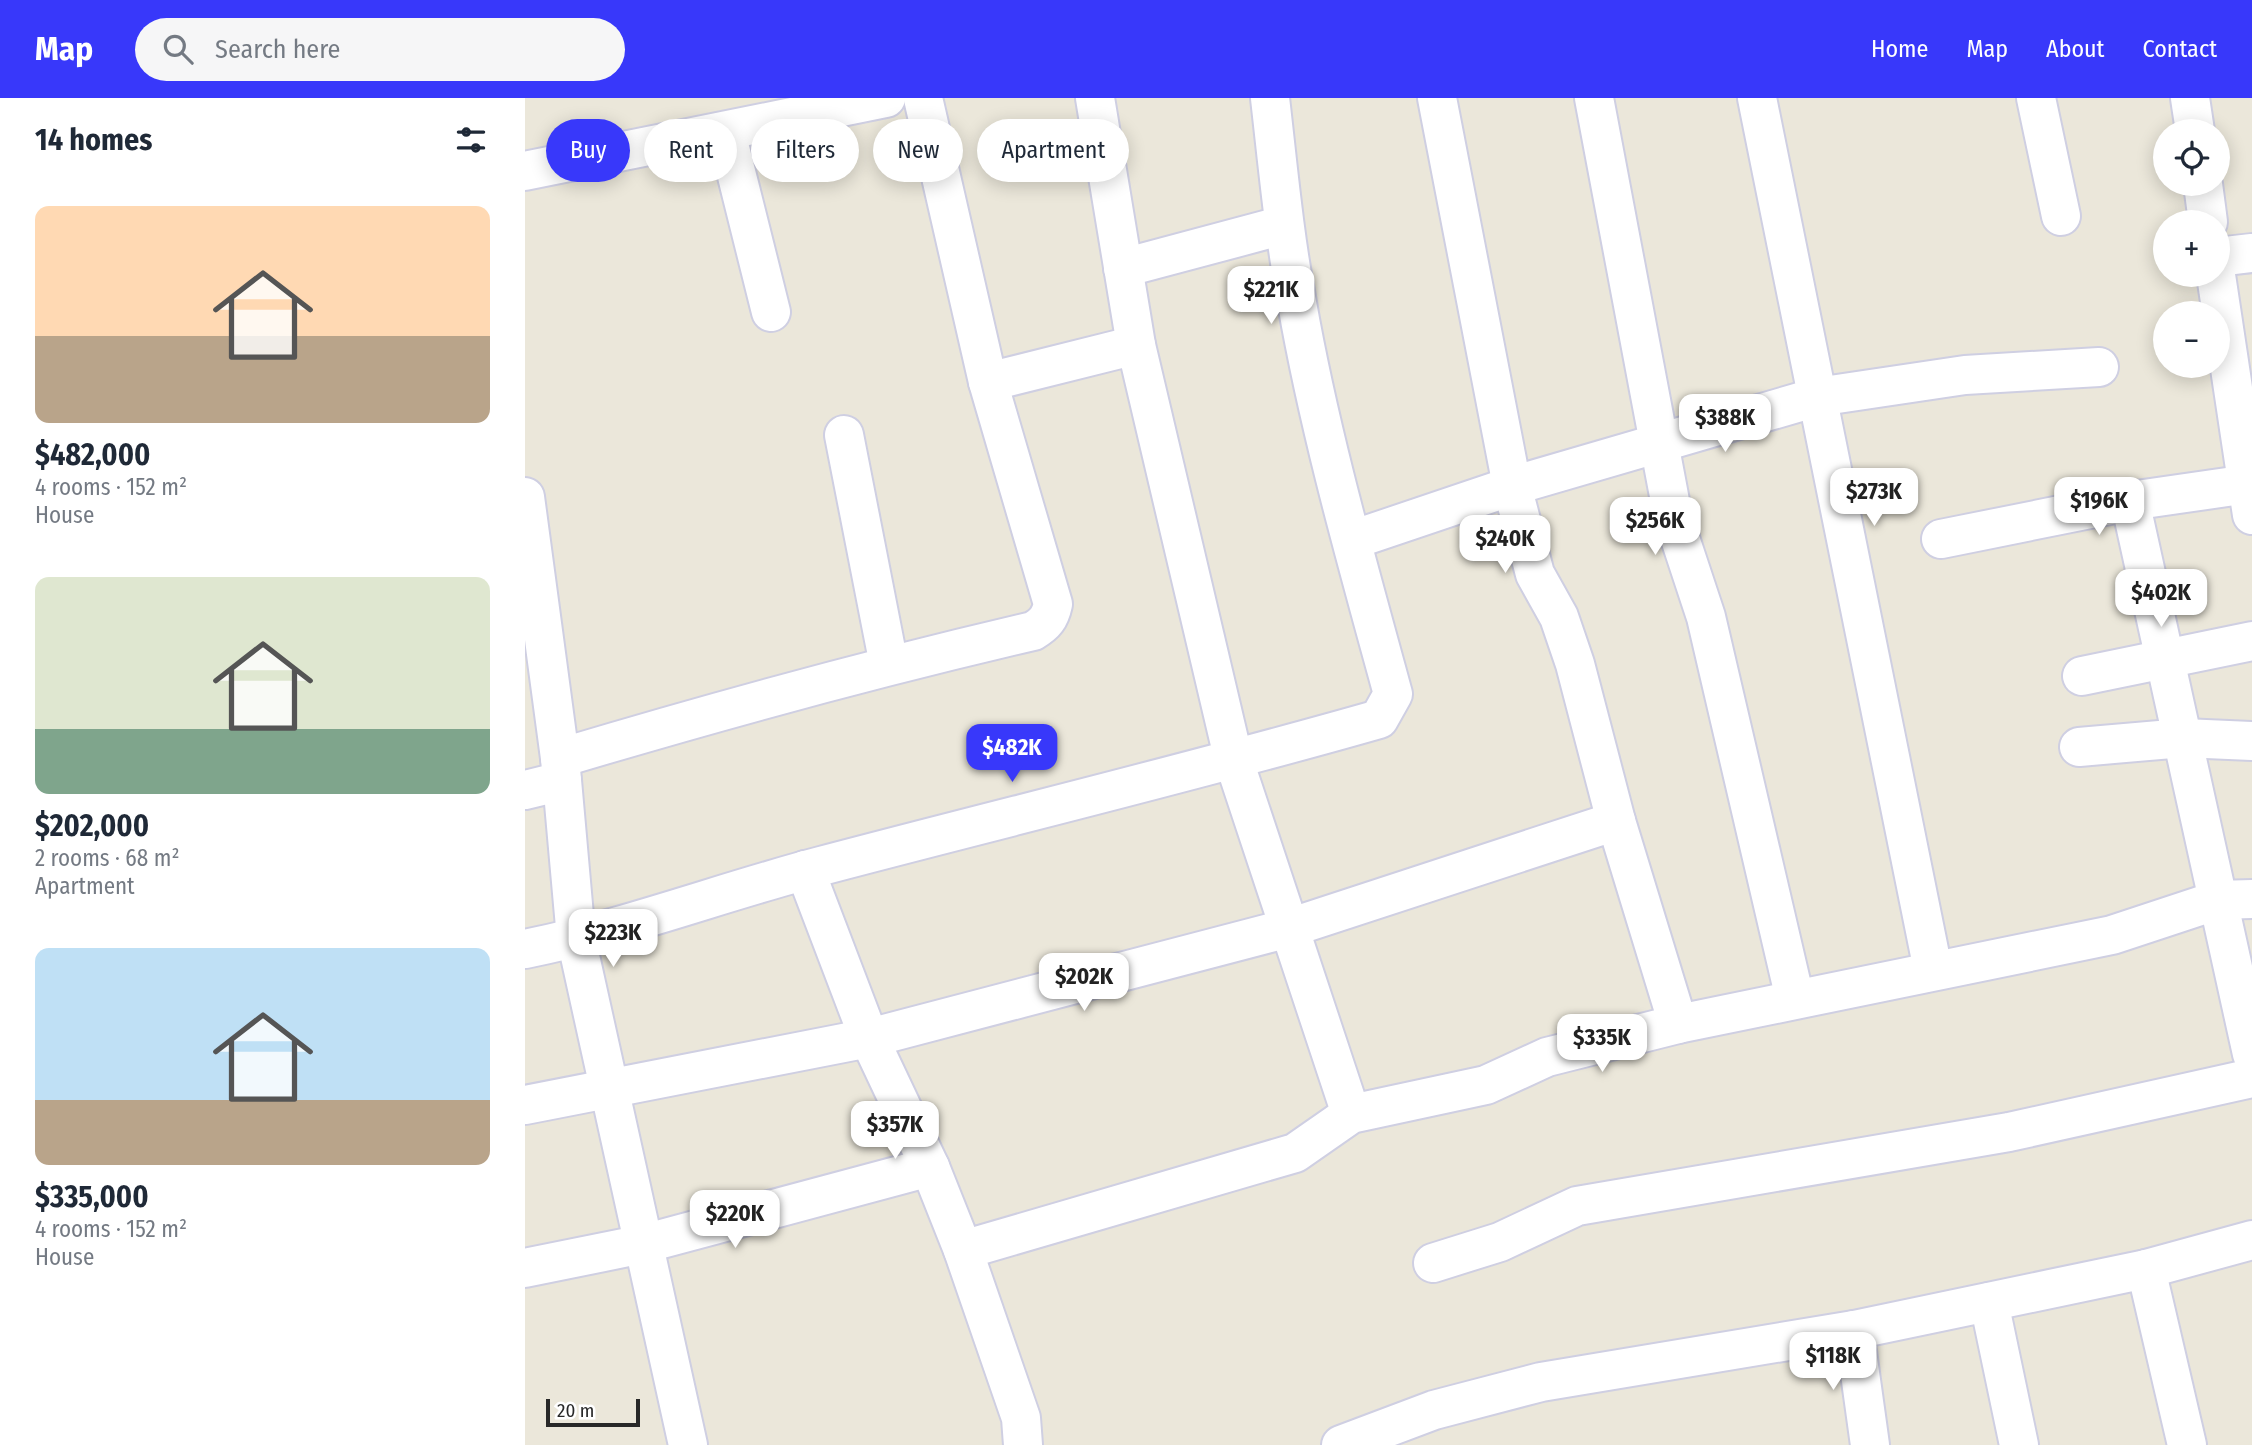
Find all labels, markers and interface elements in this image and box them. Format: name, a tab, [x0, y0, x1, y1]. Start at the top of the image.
search box	[135, 18, 625, 81]
text: Map	[35, 29, 93, 69]
icon: search	[159, 30, 197, 68]
text: Search here	[215, 34, 340, 65]
text: Home	[1871, 35, 1928, 63]
text: Map	[1966, 35, 2008, 63]
text: About	[2046, 35, 2104, 63]
text: Contact	[2142, 35, 2217, 63]
chip: Buy	[546, 119, 630, 182]
chip: Rent	[644, 119, 737, 182]
chip: Filters	[751, 119, 859, 182]
chip: New	[873, 119, 963, 182]
chip: Apartment	[977, 119, 1129, 182]
map controls	[2153, 119, 2230, 378]
button: locate	[2153, 119, 2230, 196]
icon: filters	[452, 121, 490, 159]
text: 14 homes	[35, 122, 152, 158]
button: +	[2153, 210, 2230, 287]
icon: home	[200, 252, 326, 378]
pin: $221K	[1222, 266, 1320, 326]
text: $221K	[1243, 275, 1299, 303]
button: −	[2153, 301, 2230, 378]
pin: $388K	[1676, 394, 1774, 454]
text: $388K	[1695, 403, 1755, 431]
text: $482,000	[35, 437, 150, 473]
pin: $273K	[1825, 468, 1923, 528]
text: 4 rooms · 152 m²	[35, 473, 187, 501]
text: $273K	[1846, 477, 1902, 505]
pin: $196K	[2050, 478, 2148, 537]
text: $196K	[2070, 486, 2128, 514]
pin: $256K	[1606, 498, 1704, 557]
text: House	[35, 501, 94, 529]
text: $256K	[1626, 506, 1684, 534]
pin: $240K	[1456, 516, 1554, 575]
text: $240K	[1475, 524, 1535, 552]
pin: $402K	[2112, 570, 2210, 629]
text: $402K	[2131, 578, 2191, 606]
icon: home	[200, 623, 326, 749]
pin: $482K	[963, 724, 1061, 784]
text: $482K	[982, 733, 1042, 761]
text: $202,000	[35, 808, 149, 844]
text: 2 rooms · 68 m²	[35, 844, 180, 872]
text: Apartment	[35, 872, 135, 900]
pin: $223K	[564, 910, 662, 969]
text: $223K	[585, 918, 641, 946]
pin: $202K	[1035, 954, 1133, 1013]
text: $202K	[1055, 962, 1113, 990]
icon: home	[200, 994, 326, 1120]
pin: $335K	[1553, 1014, 1651, 1074]
text: $335K	[1573, 1023, 1631, 1051]
pin: $357K	[846, 1102, 944, 1161]
text: $357K	[867, 1110, 923, 1138]
text: $335,000	[35, 1179, 149, 1215]
pin: $220K	[686, 1190, 784, 1250]
text: $220K	[706, 1199, 764, 1227]
text: 4 rooms · 152 m²	[35, 1215, 187, 1243]
text: House	[35, 1243, 94, 1271]
pin: $118K	[1784, 1332, 1882, 1392]
text: $118K	[1805, 1341, 1861, 1369]
scale bar	[546, 1396, 641, 1428]
text: 20 m	[557, 1399, 594, 1422]

